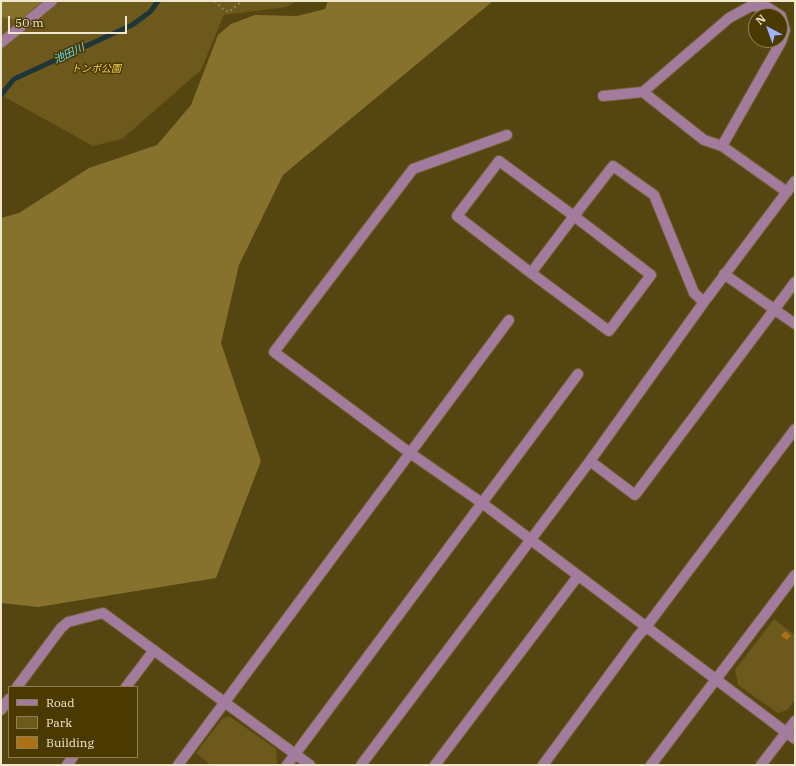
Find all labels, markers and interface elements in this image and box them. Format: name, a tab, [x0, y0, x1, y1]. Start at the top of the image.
scale bar	[10, 8, 129, 34]
north arrow	[748, 8, 788, 48]
text: N	[753, 12, 769, 28]
text: 50 m	[15, 15, 44, 30]
water label: 池田川	[51, 41, 87, 67]
park label: トンボ公園	[71, 63, 121, 75]
legend	[8, 686, 138, 758]
text: Road	[46, 695, 75, 710]
text: Park	[46, 715, 72, 730]
text: Building	[46, 735, 94, 750]

